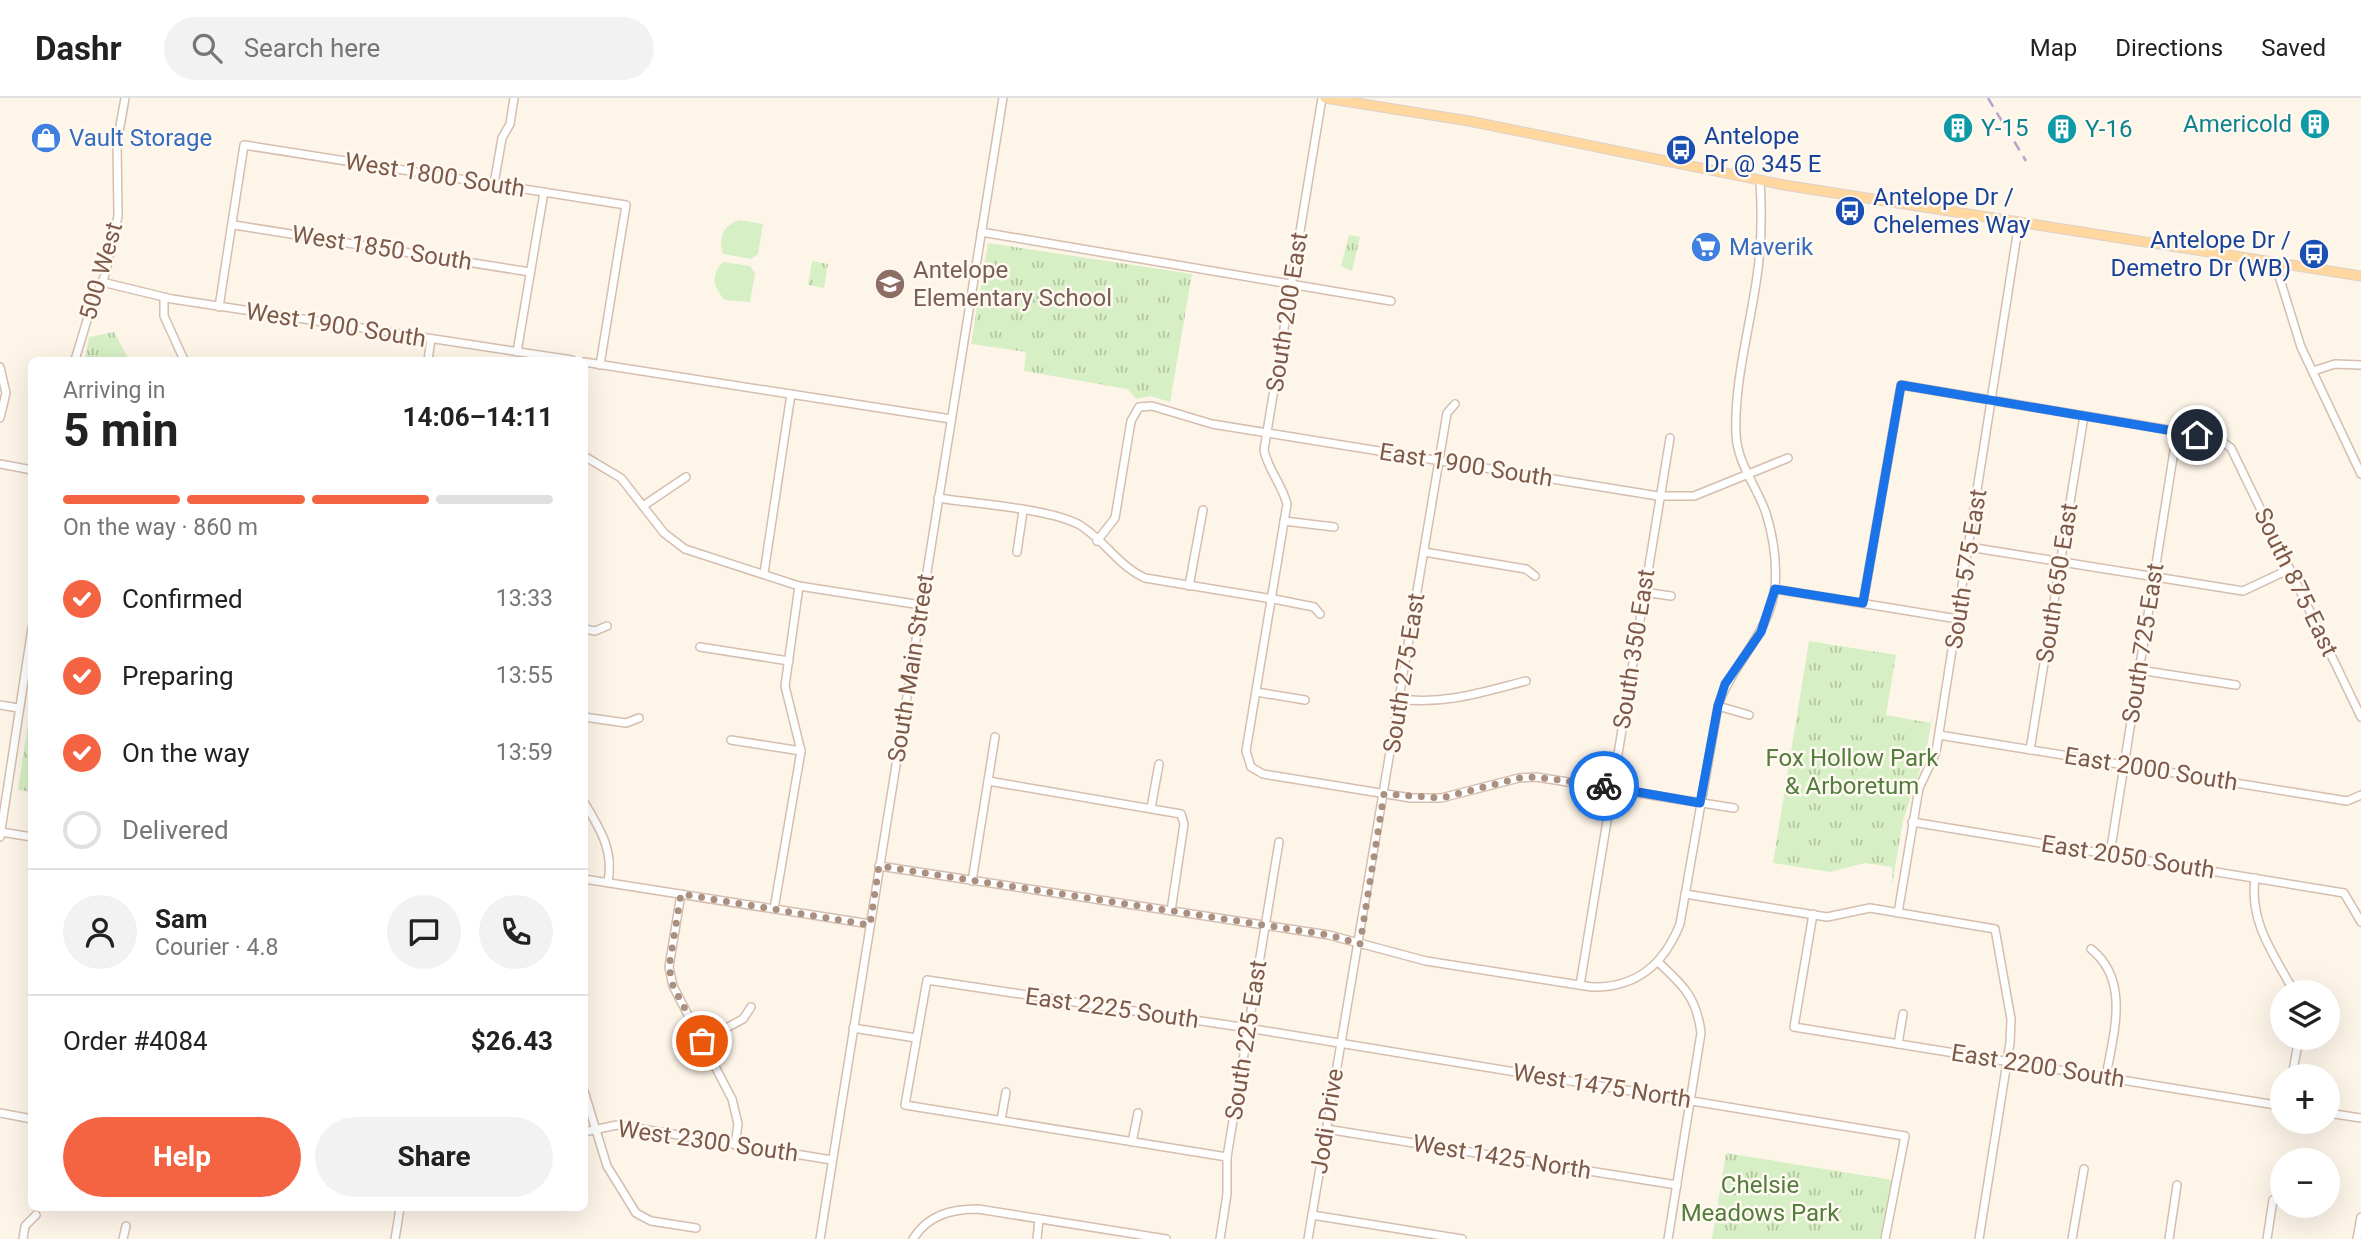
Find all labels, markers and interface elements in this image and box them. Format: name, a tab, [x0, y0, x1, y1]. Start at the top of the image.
search box	[164, 17, 654, 80]
text: Dashr	[35, 29, 122, 68]
icon: search	[188, 29, 226, 67]
text: Search here	[244, 33, 380, 63]
text: Map	[2030, 34, 2077, 62]
text: Directions	[2115, 34, 2223, 62]
text: Saved	[2261, 34, 2326, 62]
building icon: Americold	[2298, 107, 2332, 141]
place label: Americold	[2183, 110, 2292, 138]
building icon: Y-15	[1941, 111, 1975, 145]
building icon: Y-16	[2045, 112, 2079, 146]
place label: Y-15	[1981, 114, 2028, 142]
place label: Y-16	[2085, 115, 2132, 143]
shop icon: Vault Storage	[29, 121, 63, 155]
place label: Antelope Dr @ 345 E	[1704, 122, 1821, 178]
place label: Vault Storage	[69, 124, 212, 152]
bus stop icon: Antelope Dr @ 345 E	[1664, 133, 1698, 167]
street label: West 1800 South	[343, 147, 527, 203]
place label: Antelope Dr / Chelemes Way	[1873, 183, 2031, 239]
bus stop icon: Antelope Dr / Chelemes Way	[1833, 194, 1867, 228]
street label: 500 West	[74, 219, 128, 323]
street label: West 1850 South	[290, 220, 474, 276]
place label: Antelope Dr / Demetro Dr (WB)	[2110, 226, 2291, 282]
street label: South 200 East	[1261, 230, 1313, 394]
supermarket icon: Maverik	[1689, 230, 1723, 264]
place label: Maverik	[1729, 233, 1814, 261]
bus stop icon: Antelope Dr / Demetro Dr (WB)	[2297, 237, 2331, 271]
place label: Antelope Elementary School	[913, 256, 1112, 312]
school or university icon: Antelope Elementary School	[873, 267, 907, 301]
street label: West 1900 South	[244, 297, 428, 353]
text: Arriving in	[63, 377, 166, 404]
text: 14:06–14:11	[403, 402, 553, 432]
text: 5 min	[63, 403, 179, 457]
pin	[2167, 405, 2227, 465]
icon: home	[2178, 416, 2216, 454]
street label: East 1900 South	[1377, 437, 1555, 493]
street label: South 575 East	[1940, 487, 1992, 651]
street label: South 650 East	[2031, 501, 2083, 665]
street label: South 875 East	[2248, 503, 2344, 661]
text: On the way · 860 m	[63, 514, 258, 541]
street label: South 725 East	[2117, 561, 2169, 725]
street label: South 350 East	[1608, 567, 1660, 731]
street label: South Main Street	[882, 572, 940, 764]
icon: check	[63, 580, 101, 618]
text: Confirmed	[122, 584, 243, 614]
text: 13:33	[496, 585, 553, 612]
street label: South 275 East	[1378, 591, 1430, 755]
icon: check	[63, 657, 101, 695]
text: Preparing	[122, 661, 234, 691]
text: 13:55	[496, 662, 553, 689]
icon: check	[63, 734, 101, 772]
text: On the way	[122, 738, 250, 768]
text: 13:59	[496, 739, 553, 766]
street label: East 2000 South	[2062, 741, 2240, 797]
park label: Fox Hollow Park & Arboretum	[1766, 744, 1939, 800]
courier	[1569, 751, 1639, 821]
icon: bike	[1585, 767, 1623, 805]
text: Delivered	[122, 815, 229, 845]
street label: East 2050 South	[2039, 829, 2217, 885]
button: person	[63, 895, 137, 969]
button: chat	[387, 895, 461, 969]
button: phone	[479, 895, 553, 969]
text: Sam	[155, 904, 207, 934]
text: Courier · 4.8	[155, 934, 278, 961]
street label: South 225 East	[1220, 958, 1272, 1122]
map controls	[2270, 980, 2340, 1218]
button: layers	[2270, 980, 2340, 1050]
street label: East 2225 South	[1023, 982, 1201, 1034]
pin	[672, 1011, 732, 1071]
icon: bag	[683, 1022, 721, 1060]
text: Order #4084	[63, 1026, 208, 1056]
text: $26.43	[471, 1026, 553, 1056]
street label: East 2200 South	[1949, 1038, 2127, 1094]
street label: West 1475 North	[1511, 1058, 1693, 1114]
button: +	[2270, 1064, 2340, 1134]
street label: Jodi Drive	[1305, 1066, 1349, 1176]
street label: West 2300 South	[616, 1114, 800, 1168]
button: Help	[63, 1117, 301, 1197]
button: Share	[315, 1117, 553, 1197]
street label: West 1425 North	[1411, 1129, 1593, 1185]
button: −	[2270, 1148, 2340, 1218]
park label: Chelsie Meadows Park	[1681, 1171, 1840, 1227]

